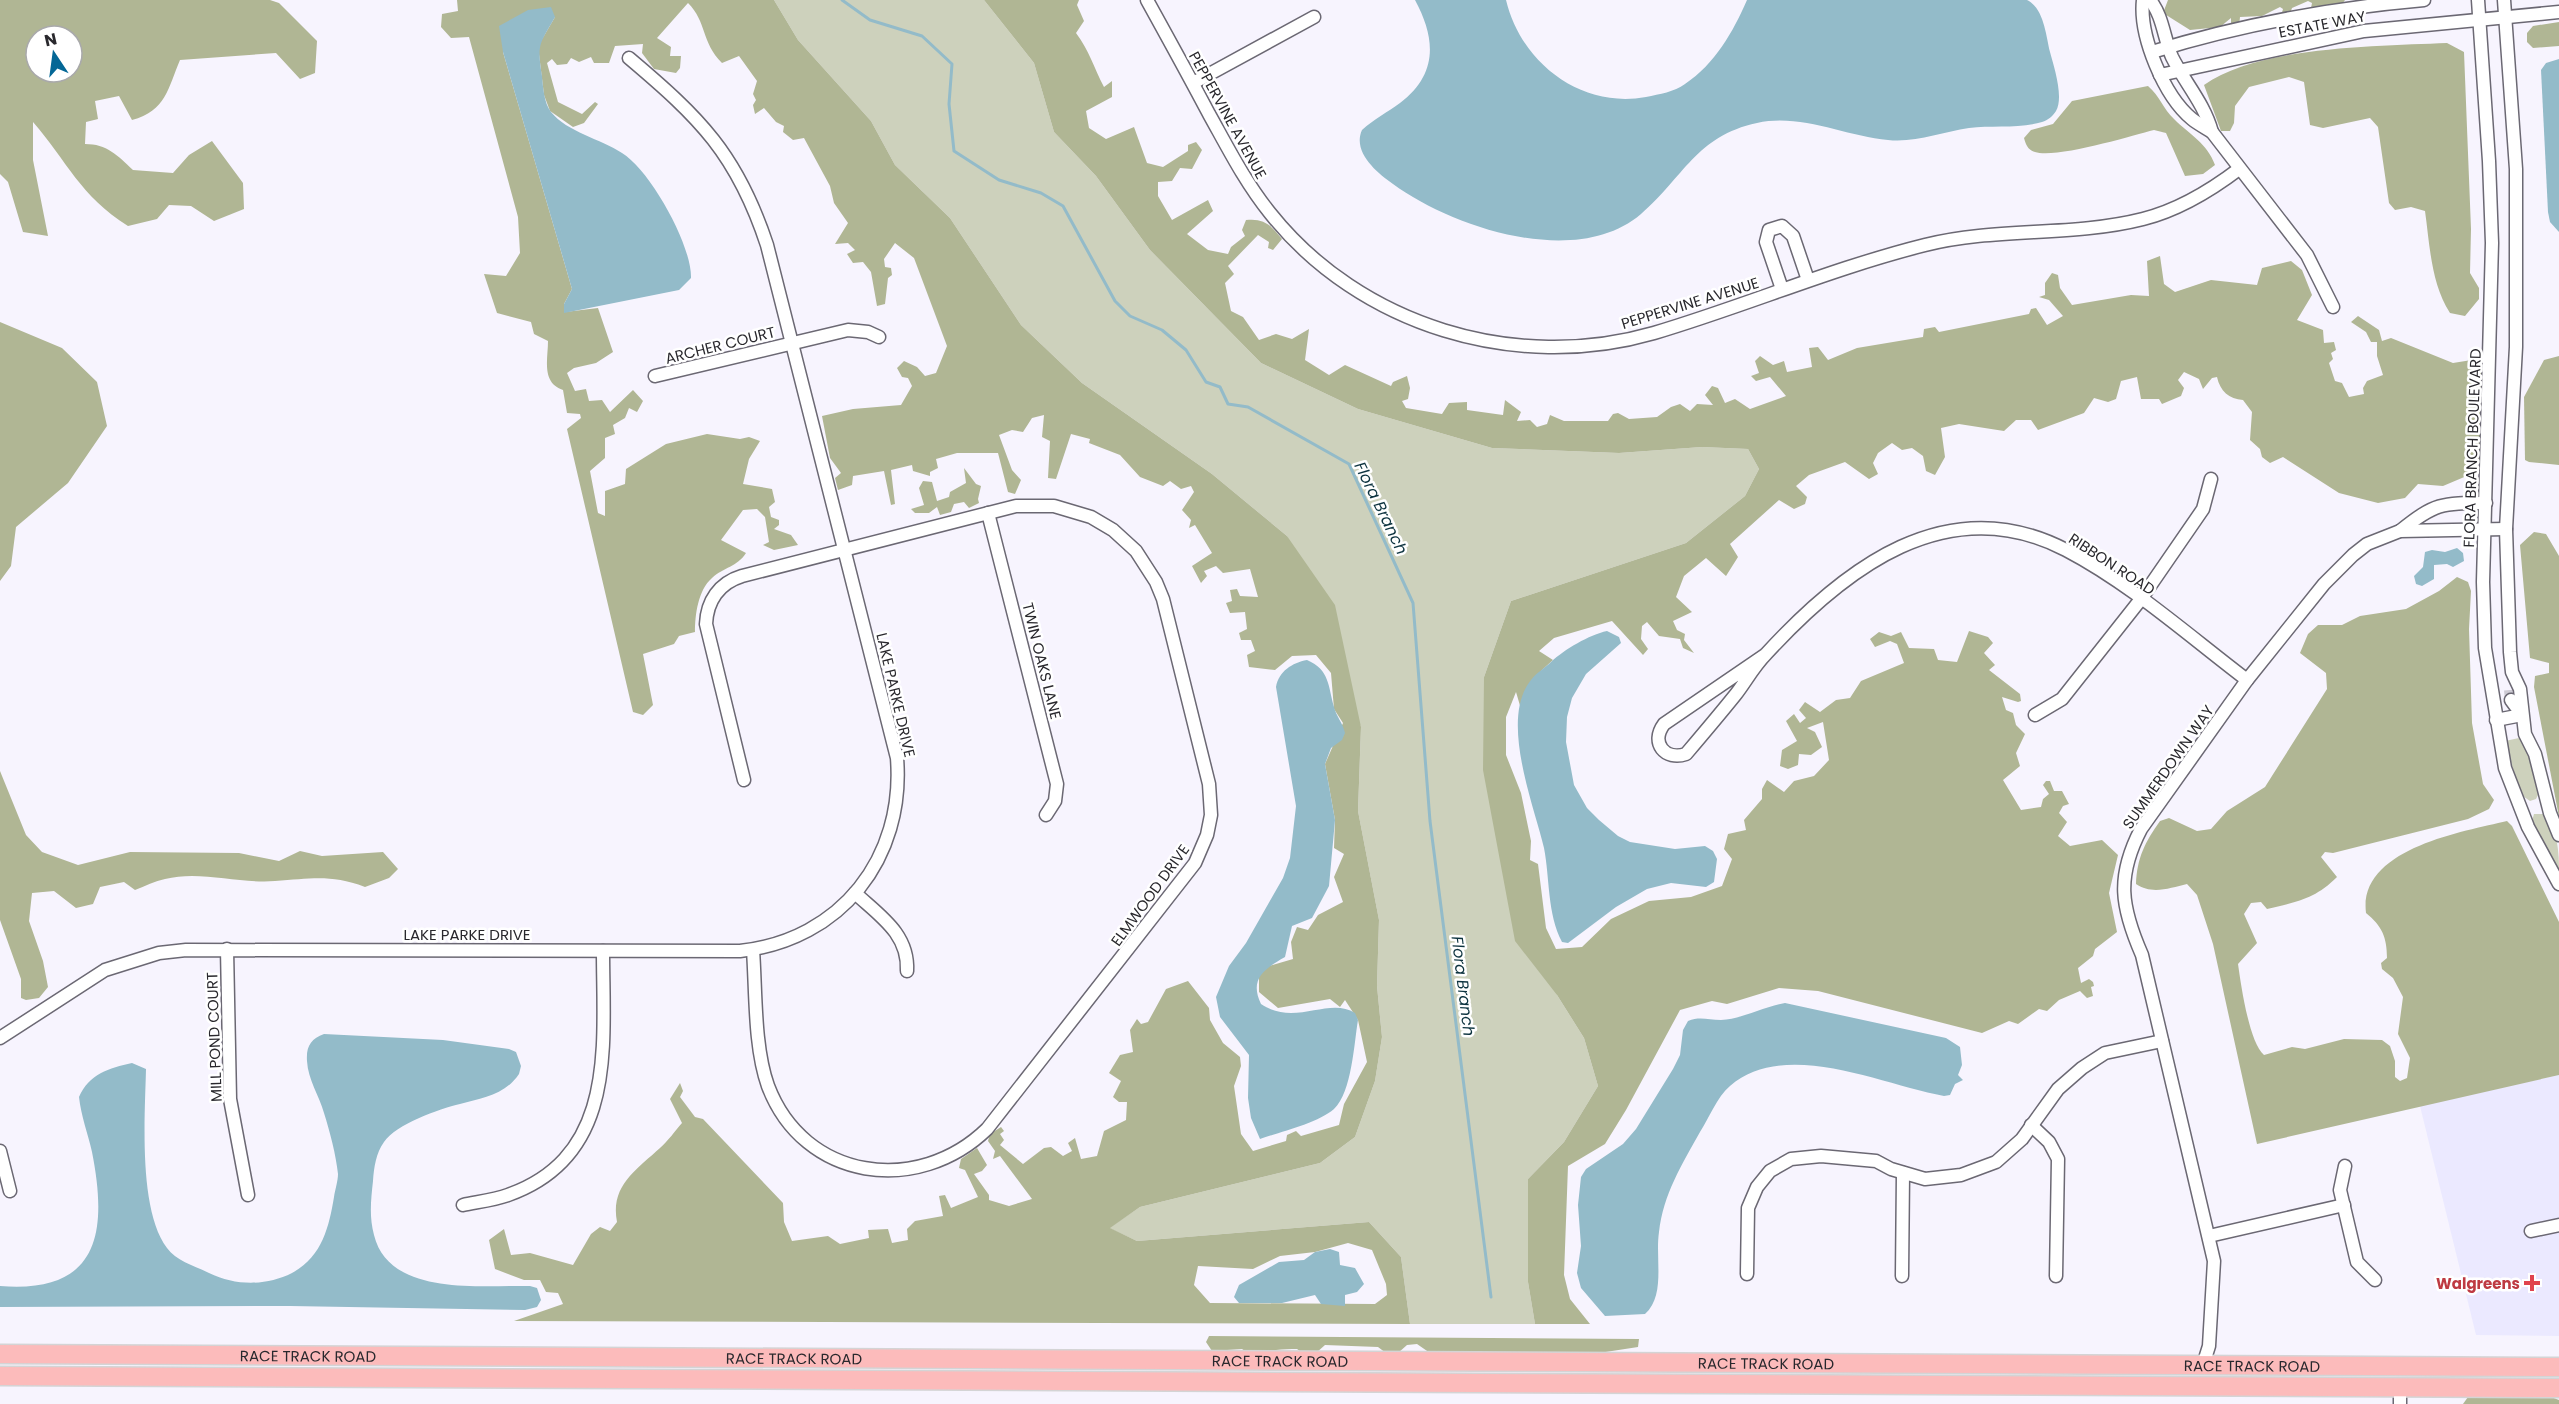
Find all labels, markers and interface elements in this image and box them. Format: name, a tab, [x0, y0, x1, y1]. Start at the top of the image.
street label: ESTATE WAY	[2277, 5, 2367, 43]
north arrow	[24, 24, 84, 84]
text: N	[42, 27, 59, 52]
street label: PEPPERVINE AVENUE	[1184, 47, 1272, 183]
street label: PEPPERVINE AVENUE	[1619, 272, 1761, 334]
street label: ARCHER COURT	[663, 321, 777, 369]
street label: FLORA BRANCH BOULEVARD	[2458, 348, 2486, 548]
water label: Flora Branch	[1349, 458, 1413, 558]
street label: RIBBON ROAD	[2065, 528, 2159, 600]
street label: TWIN OAKS LANE	[1017, 600, 1067, 722]
street label: LAKE PARKE DRIVE	[871, 631, 921, 759]
street label: SUMMERDOWN WAY	[2117, 701, 2219, 833]
street label: ELMWOOD DRIVE	[1106, 840, 1194, 950]
street label: LAKE PARKE DRIVE	[403, 924, 531, 945]
water label: Flora Branch	[1445, 935, 1481, 1037]
street label: MILL POND COURT	[201, 972, 227, 1102]
place label: Walgreens	[2436, 1273, 2520, 1294]
marker: Walgreens	[2525, 1276, 2539, 1290]
street label: RACE TRACK ROAD	[240, 1345, 376, 1366]
street label: RACE TRACK ROAD	[726, 1347, 862, 1369]
street label: RACE TRACK ROAD	[1212, 1350, 1348, 1371]
street label: RACE TRACK ROAD	[1698, 1352, 1834, 1374]
street label: RACE TRACK ROAD	[2184, 1355, 2320, 1376]

